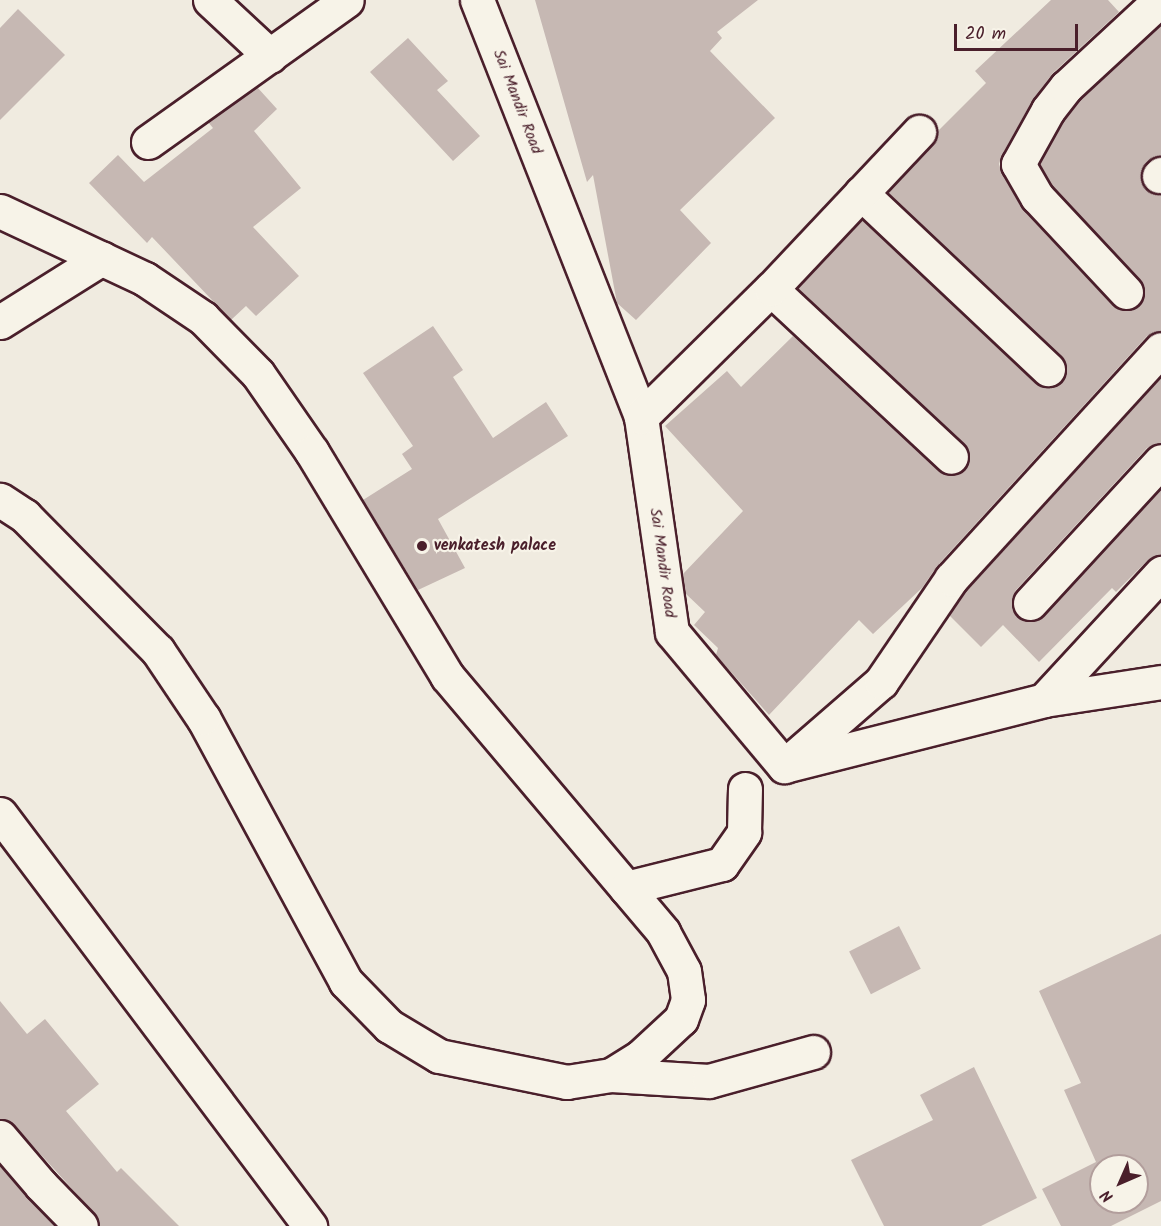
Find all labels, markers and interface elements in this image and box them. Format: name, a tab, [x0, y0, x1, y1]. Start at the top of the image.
scale bar	[957, 12, 1082, 50]
text: 20 m	[965, 20, 1006, 49]
street label: Sai Mandir Road	[488, 47, 546, 157]
street label: Sai Mandir Road	[645, 507, 679, 619]
place label: venkatesh palace	[434, 536, 556, 556]
marker: venkatesh palace	[415, 539, 429, 553]
north arrow	[1089, 1154, 1149, 1214]
text: N	[1095, 1183, 1120, 1208]

